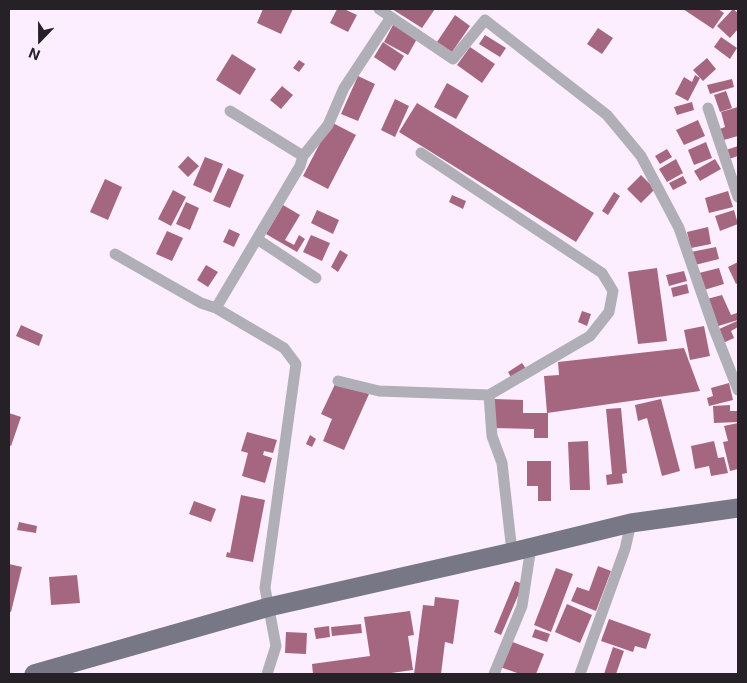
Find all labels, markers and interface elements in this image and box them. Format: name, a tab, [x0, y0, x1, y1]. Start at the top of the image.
north arrow	[15, 15, 65, 65]
text: N	[26, 44, 42, 64]

